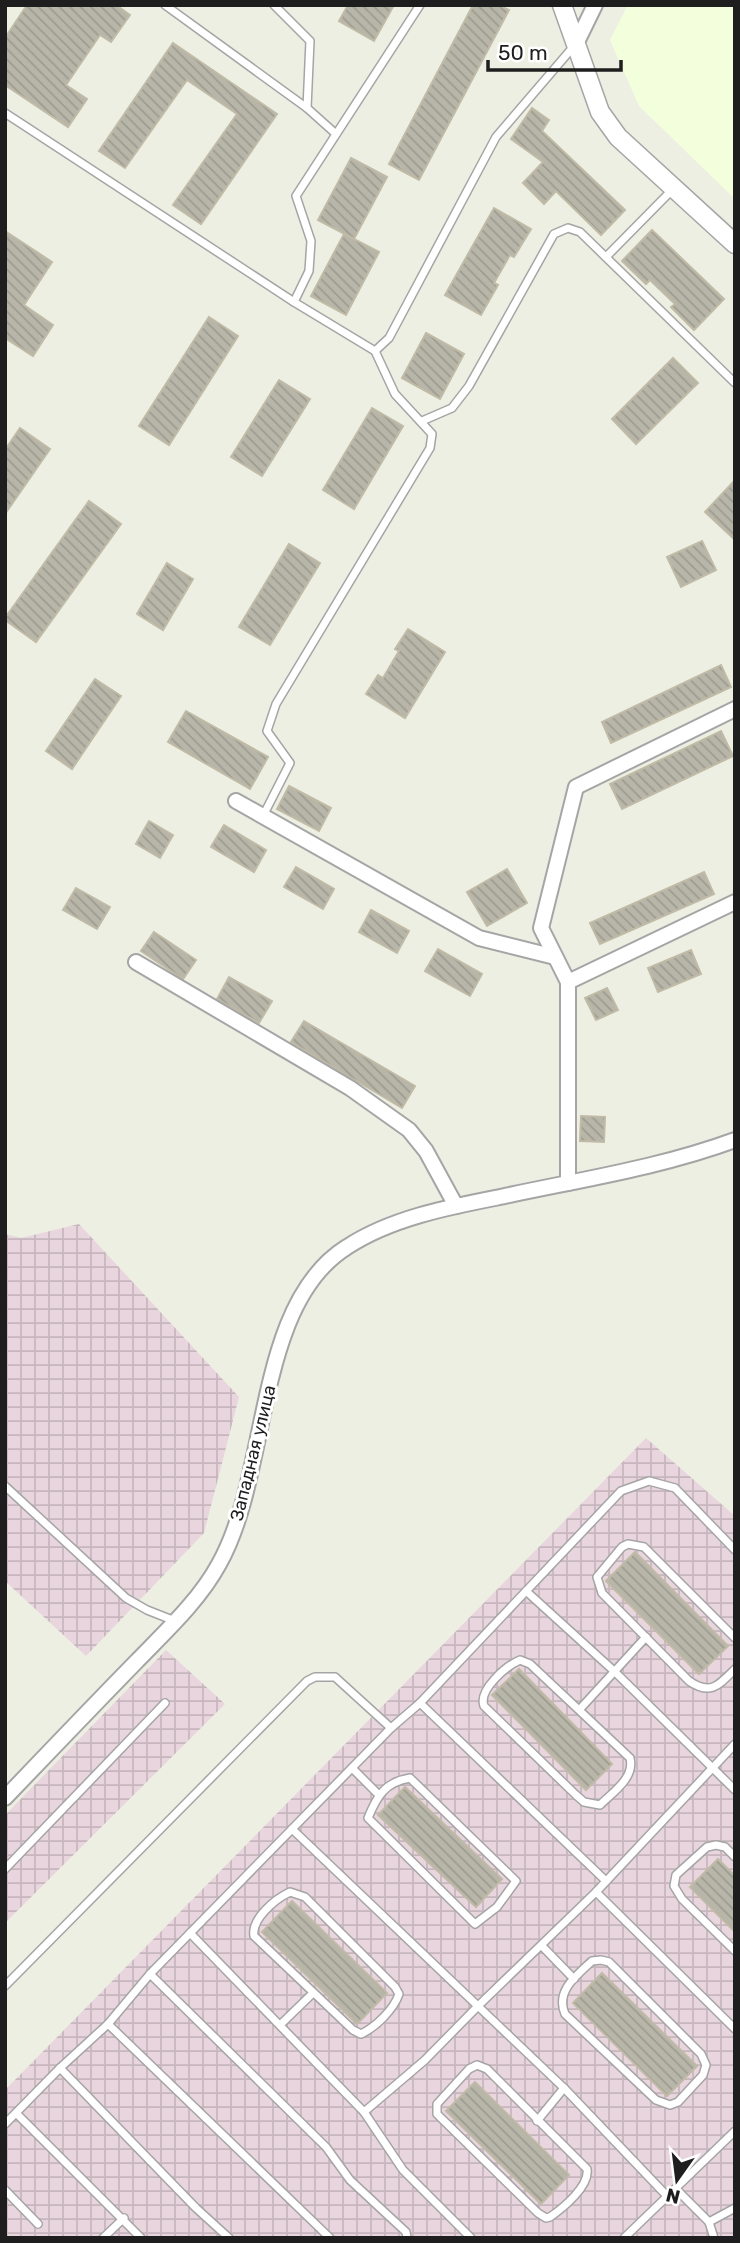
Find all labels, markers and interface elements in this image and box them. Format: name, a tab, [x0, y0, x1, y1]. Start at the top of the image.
scale bar	[488, 28, 621, 72]
text: 50 m	[498, 40, 548, 65]
street label: Западная улица	[225, 1383, 281, 1523]
north arrow	[642, 2145, 712, 2215]
text: N	[664, 2183, 682, 2209]

